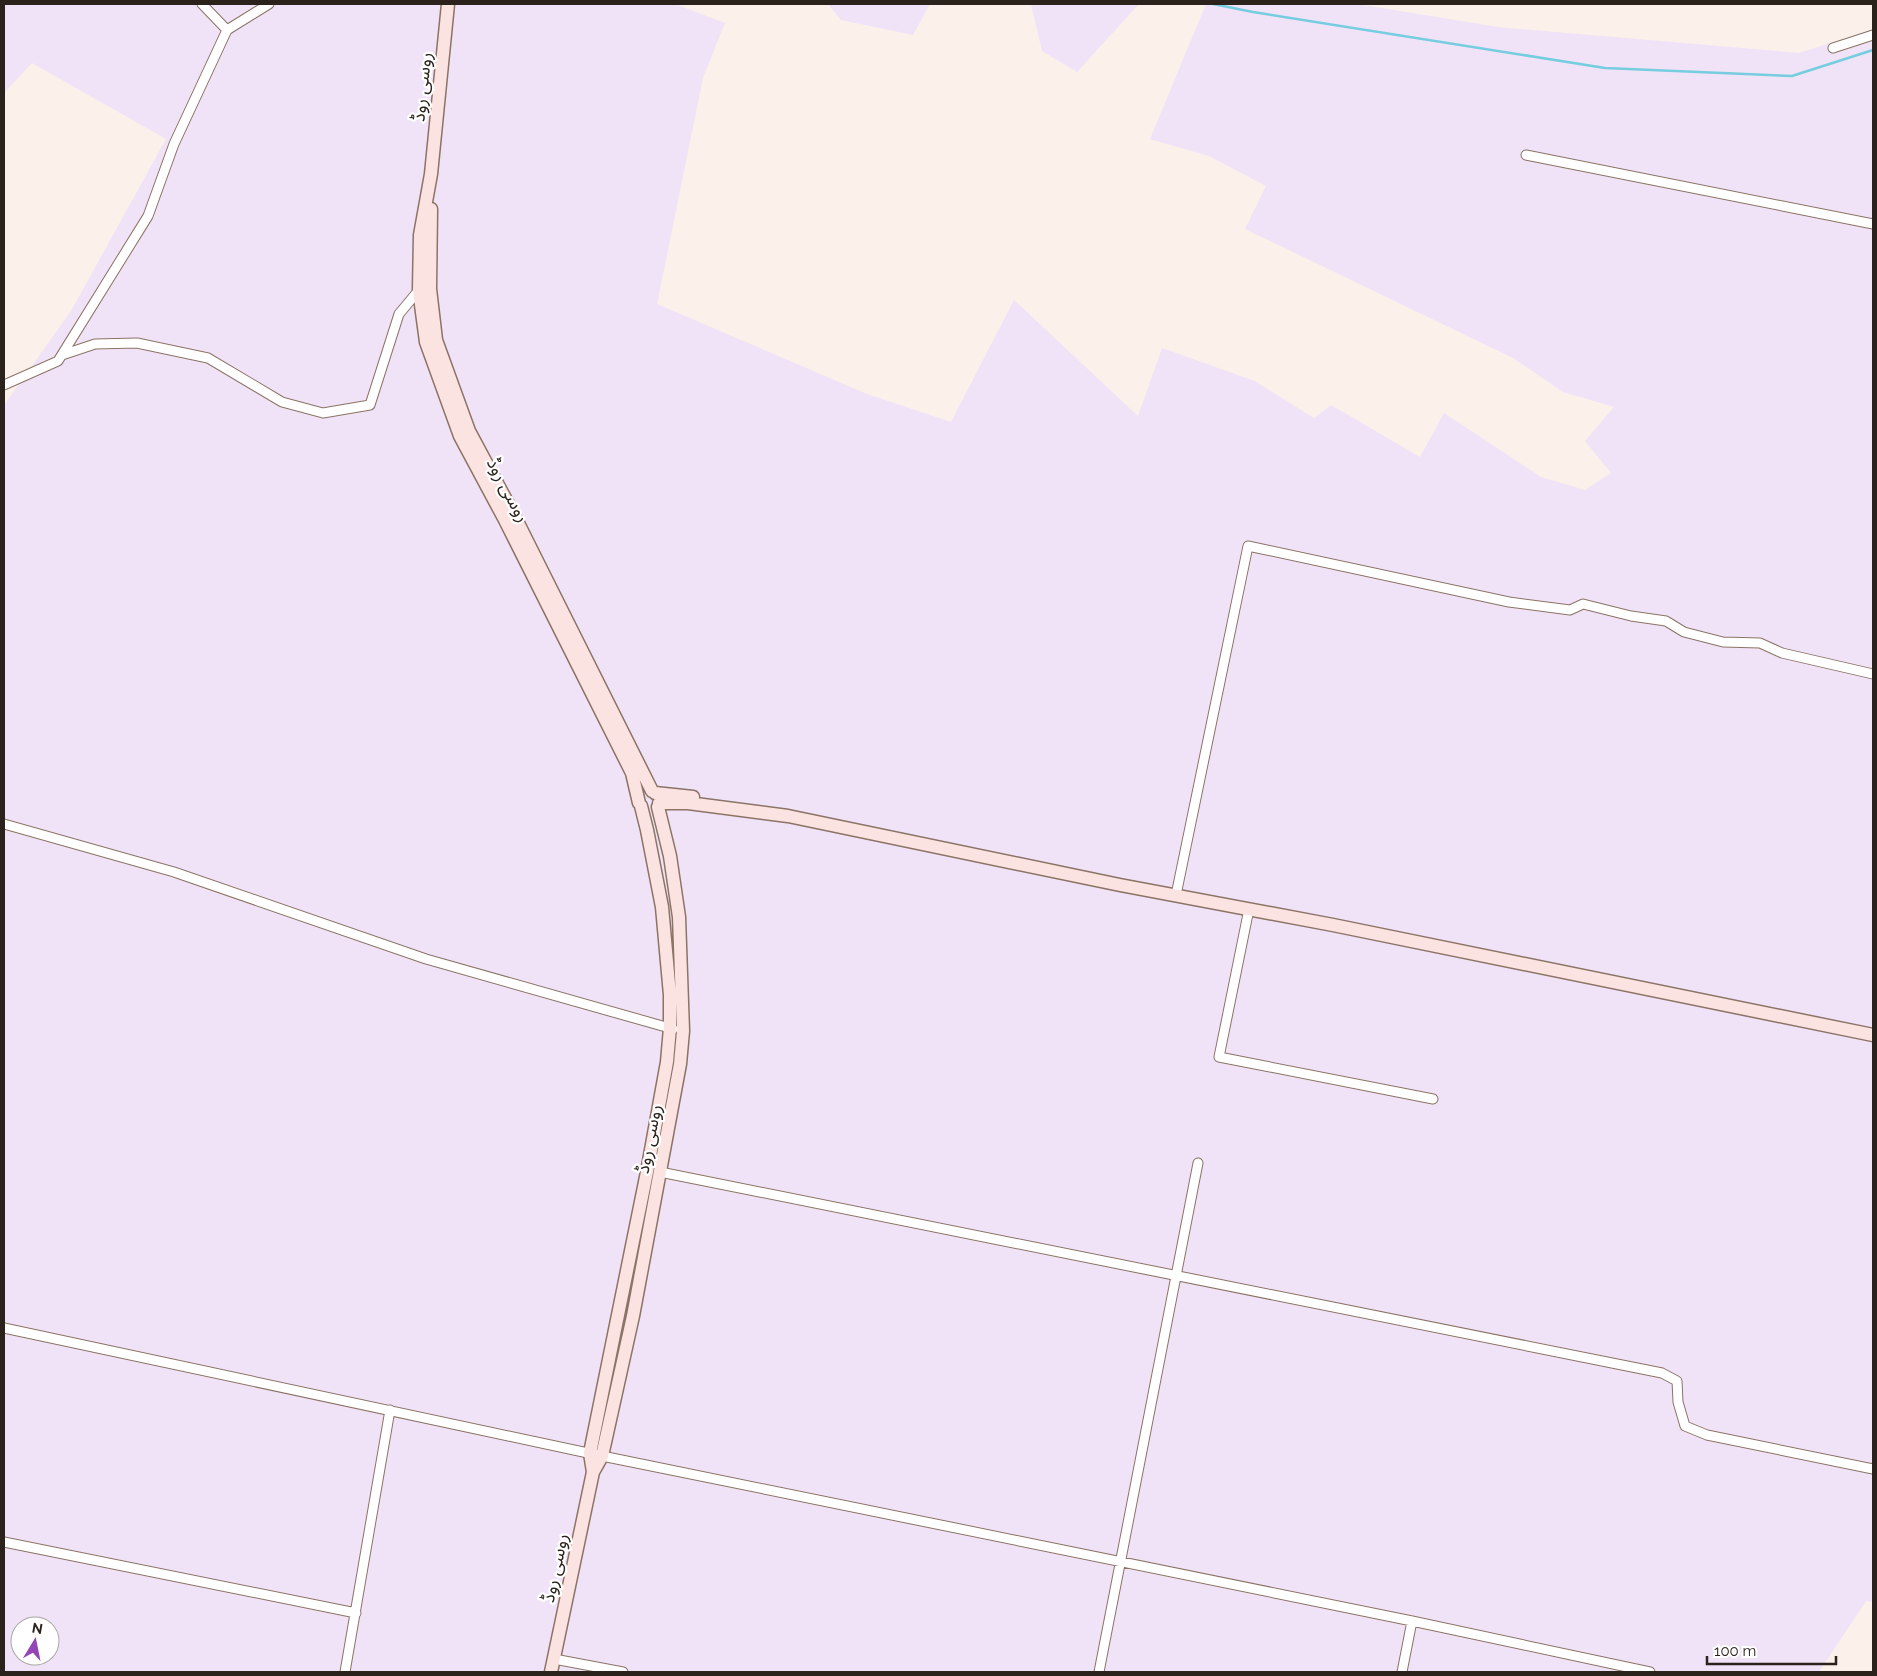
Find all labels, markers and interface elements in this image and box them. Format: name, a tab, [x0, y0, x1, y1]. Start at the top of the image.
street label: روسی روڈ	[407, 51, 437, 123]
street label: روسی روڈ	[482, 454, 534, 526]
street label: روسی روڈ	[632, 1103, 666, 1175]
street label: روسی روڈ	[537, 1532, 573, 1604]
north arrow	[10, 1616, 60, 1666]
text: N	[31, 1619, 44, 1637]
scale bar	[1707, 1634, 1836, 1666]
text: 100 m	[1714, 1642, 1756, 1660]

